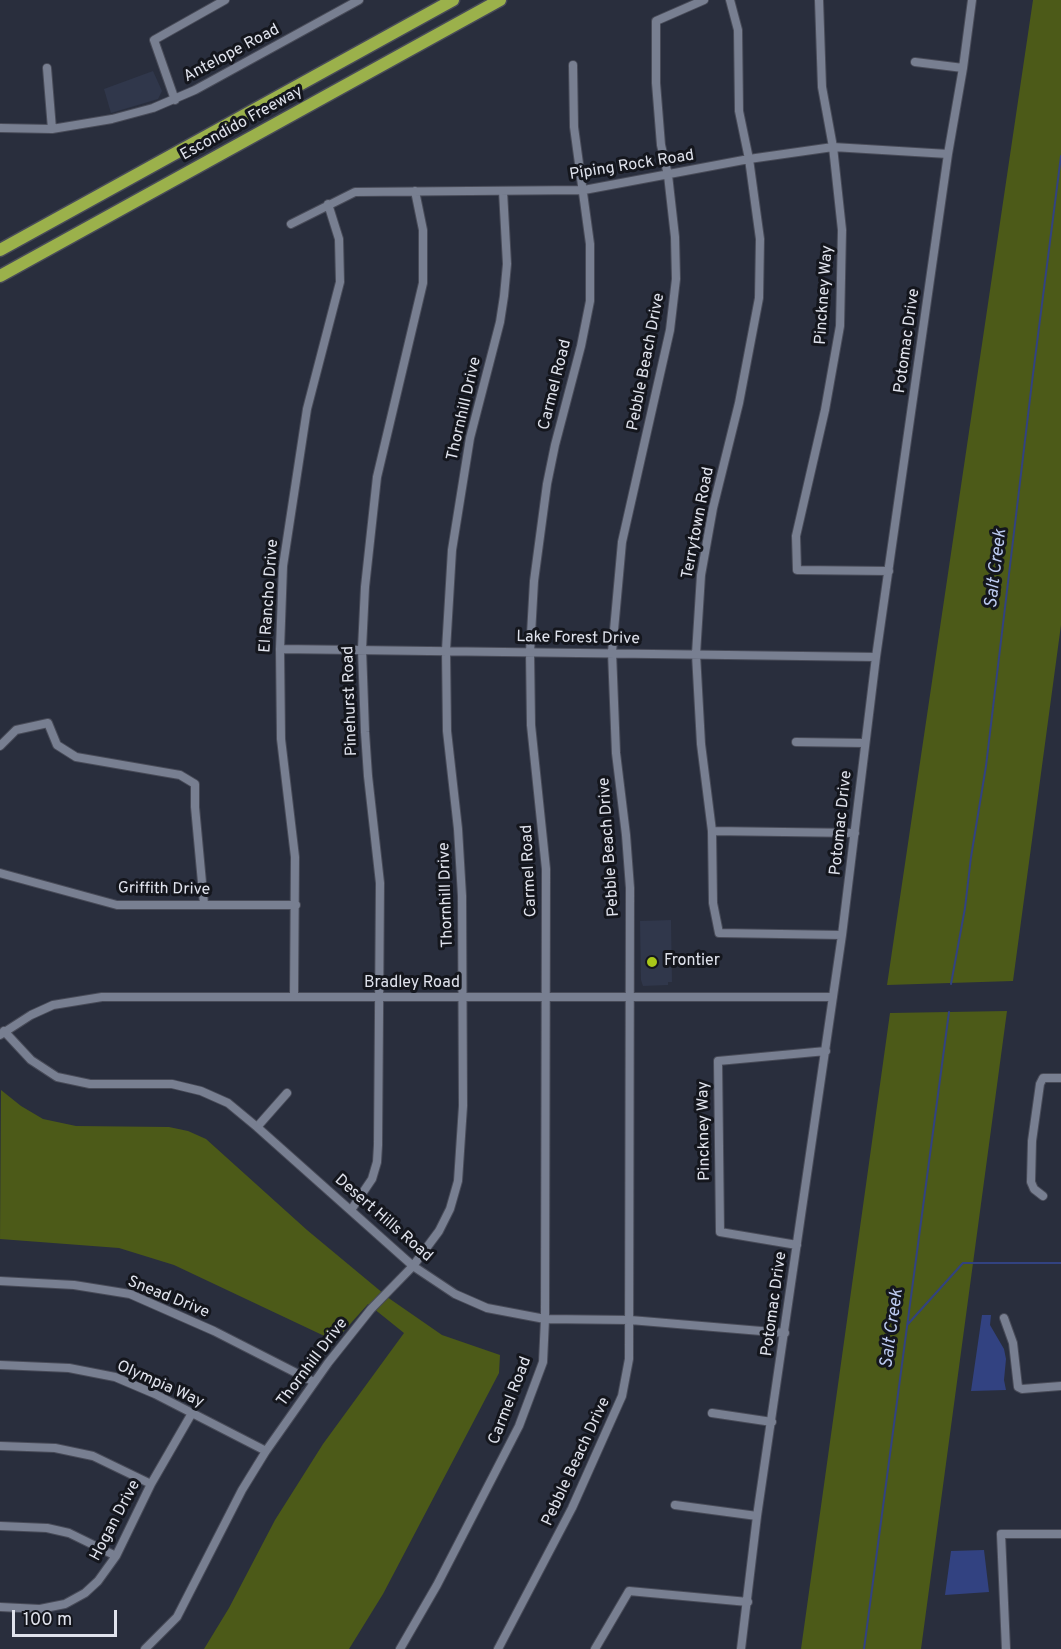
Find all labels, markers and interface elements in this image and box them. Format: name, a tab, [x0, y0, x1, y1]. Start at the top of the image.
street label: Antelope Road	[181, 21, 283, 87]
street label: Escondido Freeway	[178, 82, 306, 166]
street label: Piping Rock Road	[568, 147, 696, 185]
street label: Pinckney Way	[812, 245, 838, 345]
street label: Potomac Drive	[891, 287, 925, 395]
street label: Pebble Beach Drive	[624, 292, 670, 432]
street label: Carmel Road	[535, 338, 577, 432]
street label: Thornhill Drive	[444, 355, 486, 463]
street label: Terrytown Road	[679, 465, 719, 581]
water label: Salt Creek	[981, 528, 1013, 610]
street label: El Rancho Drive	[256, 539, 284, 653]
street label: Lake Forest Drive	[516, 628, 640, 650]
street label: Pinehurst Road	[339, 646, 363, 756]
street label: Potomac Drive	[827, 769, 857, 877]
street label: Pebble Beach Drive	[596, 777, 624, 917]
street label: Carmel Road	[518, 824, 542, 918]
street label: Thornhill Drive	[436, 842, 458, 948]
street label: Griffith Drive	[118, 880, 210, 900]
place label: Frontier	[664, 952, 720, 972]
marker: Frontier	[645, 955, 659, 969]
street label: Bradley Road	[364, 974, 460, 994]
street label: Pinckney Way	[695, 1081, 715, 1181]
street label: Desert Hills Road	[330, 1171, 436, 1267]
street label: Potomac Drive	[758, 1250, 792, 1358]
street label: Snead Drive	[124, 1273, 212, 1323]
water label: Salt Creek	[877, 1288, 909, 1370]
street label: Thornhill Drive	[274, 1315, 352, 1411]
street label: Carmel Road	[485, 1354, 537, 1448]
street label: Olympia Way	[113, 1357, 207, 1413]
street label: Pebble Beach Drive	[539, 1395, 615, 1529]
street label: Hogan Drive	[87, 1477, 145, 1565]
scale bar	[15, 1598, 120, 1636]
text: 100 m	[23, 1609, 72, 1632]

